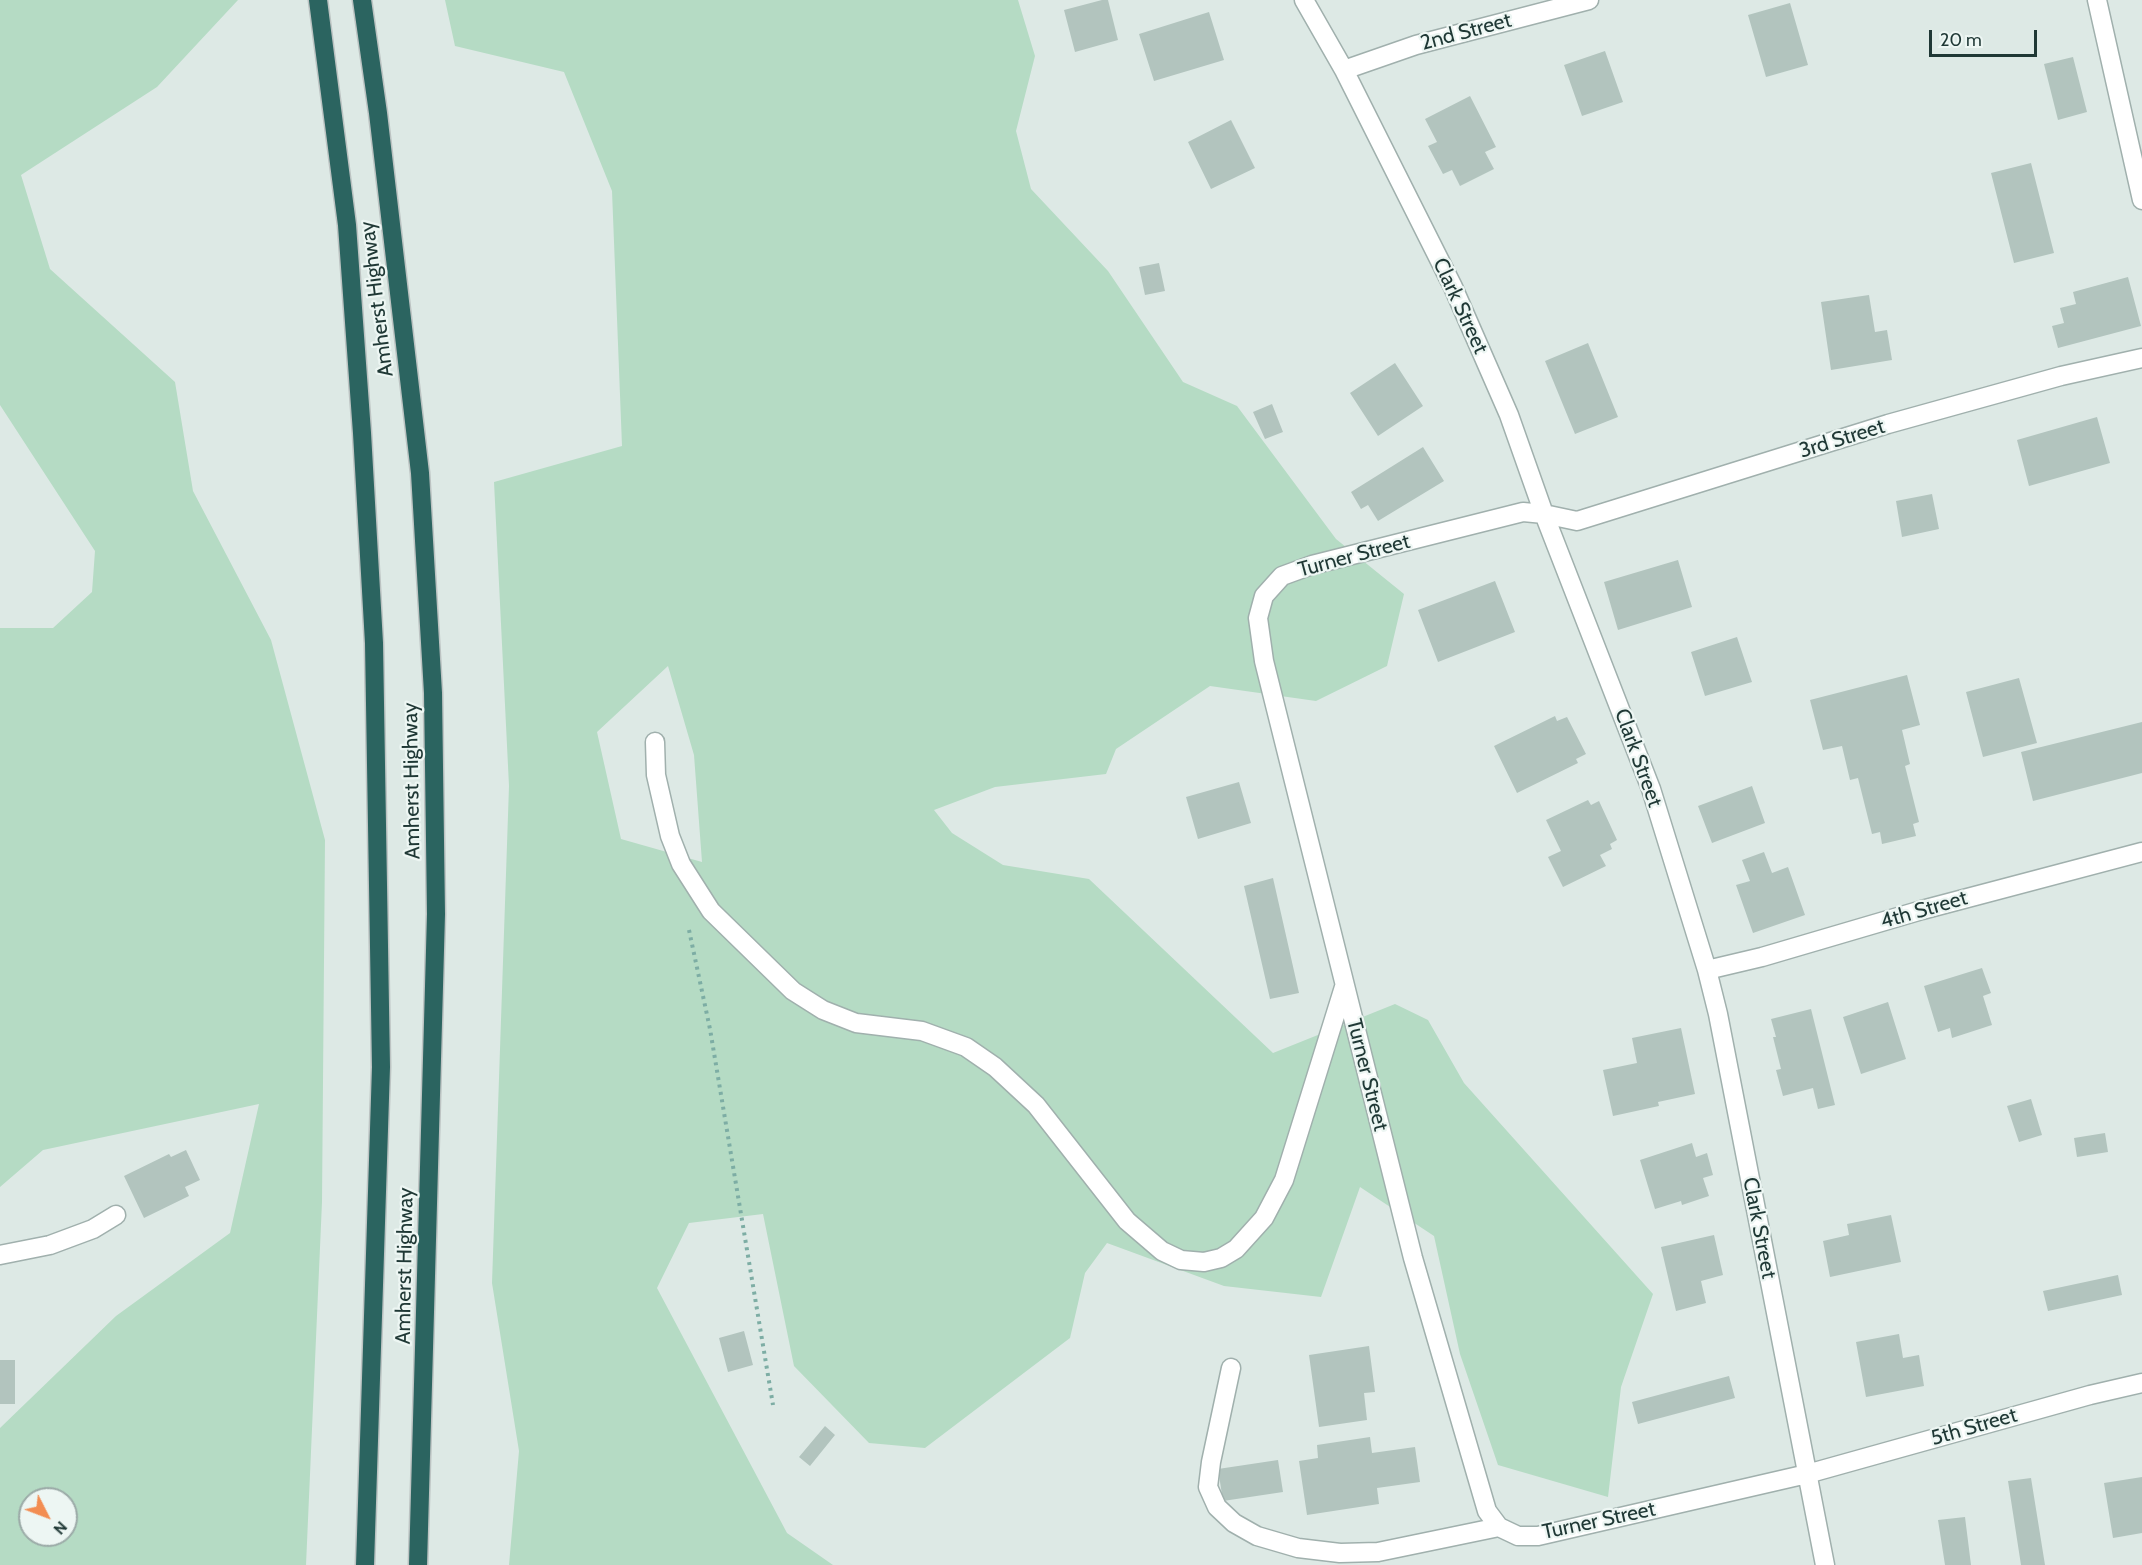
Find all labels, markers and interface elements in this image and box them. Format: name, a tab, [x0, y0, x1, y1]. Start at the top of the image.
street label: 2nd Street	[1418, 8, 1514, 56]
scale bar	[1932, 18, 2040, 56]
text: 20 m	[1940, 29, 1982, 51]
street label: Amherst Highway	[355, 220, 399, 378]
street label: Clark Street	[1427, 254, 1493, 358]
street label: 3rd Street	[1796, 414, 1888, 464]
street label: Turner Street	[1295, 529, 1413, 583]
street label: Amherst Highway	[398, 702, 426, 860]
street label: Clark Street	[1609, 705, 1667, 811]
street label: 4th Street	[1878, 886, 1970, 934]
street label: Turner Street	[1341, 1016, 1393, 1134]
street label: Clark Street	[1737, 1175, 1781, 1281]
street label: Amherst Highway	[391, 1187, 419, 1345]
street label: 5th Street	[1928, 1403, 2020, 1451]
north arrow	[18, 1487, 78, 1547]
street label: Turner Street	[1540, 1497, 1658, 1545]
text: N	[49, 1517, 71, 1539]

